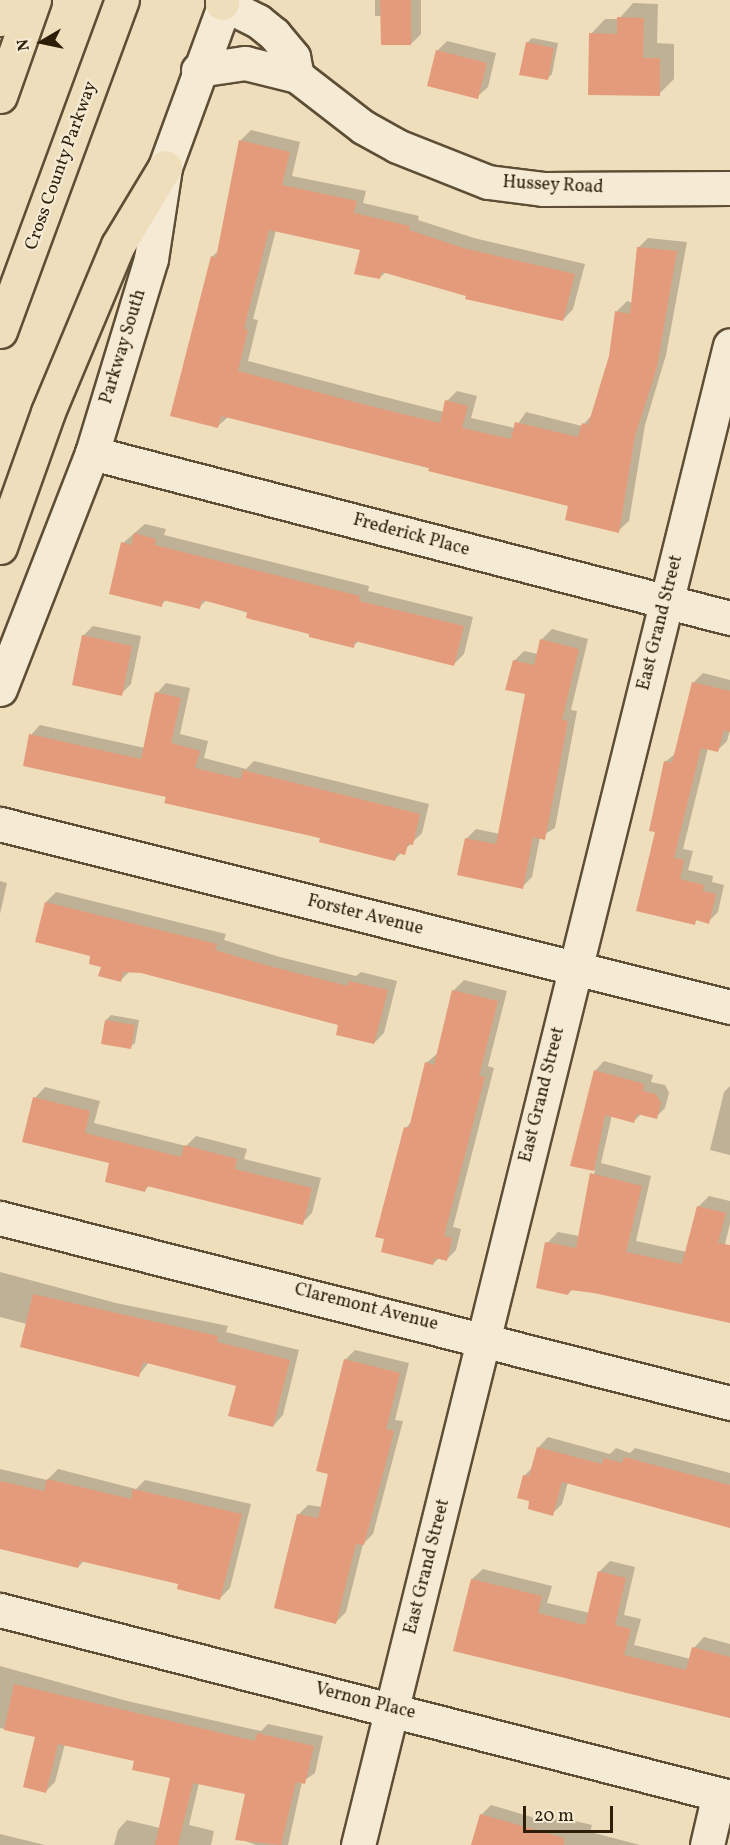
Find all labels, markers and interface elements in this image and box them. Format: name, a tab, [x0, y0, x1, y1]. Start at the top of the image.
north arrow	[12, 12, 72, 72]
text: N	[12, 37, 36, 52]
street label: Cross County Parkway	[21, 78, 103, 254]
street label: Hussey Road	[502, 173, 604, 199]
street label: Parkway South	[96, 287, 152, 407]
street label: Frederick Place	[350, 510, 472, 562]
street label: East Grand Street	[634, 553, 688, 693]
street label: Forster Avenue	[305, 891, 425, 941]
street label: East Grand Street	[516, 1025, 570, 1165]
street label: Claremont Avenue	[292, 1280, 440, 1336]
street label: East Grand Street	[401, 1497, 455, 1637]
street label: Vernon Place	[313, 1679, 417, 1725]
scale bar	[526, 1794, 616, 1832]
text: 20 m	[534, 1804, 574, 1829]

